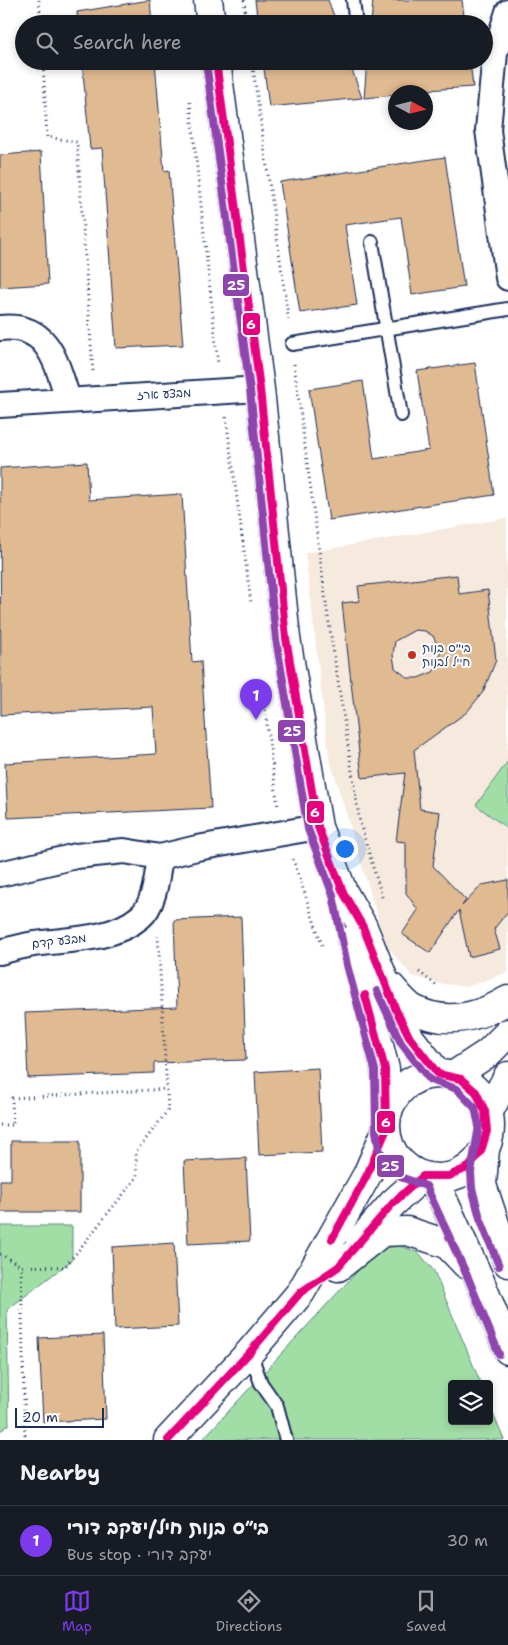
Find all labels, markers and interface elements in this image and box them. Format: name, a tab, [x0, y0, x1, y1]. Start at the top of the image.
search box	[15, 15, 493, 70]
icon: search	[33, 29, 61, 57]
text: Search here	[73, 30, 182, 55]
north arrow	[388, 85, 433, 130]
line badge: 25	[222, 273, 250, 297]
text: 25	[227, 276, 245, 294]
line badge: 6	[242, 312, 261, 336]
text: 6	[246, 315, 256, 333]
street label: מבצע ארז	[136, 385, 192, 403]
place label: בי"ס בנות חייל לבנות	[422, 640, 471, 670]
marker: בי"ס בנות חייל לבנות	[406, 649, 418, 661]
pin: 1	[240, 679, 272, 720]
line badge: 25	[277, 719, 306, 743]
text: 25	[283, 722, 301, 740]
line badge: 6	[306, 800, 325, 824]
text: 6	[310, 803, 320, 821]
your location	[332, 836, 358, 862]
street label: מבצע קדם	[31, 930, 87, 952]
line badge: 6	[376, 1110, 396, 1134]
text: 6	[381, 1113, 391, 1131]
line badge: 25	[376, 1154, 405, 1178]
text: 25	[381, 1157, 399, 1175]
map controls	[448, 1380, 493, 1425]
button: layers	[448, 1380, 493, 1425]
scale bar	[15, 1405, 104, 1428]
text: 20 m	[22, 1408, 58, 1426]
text: Nearby	[20, 1459, 100, 1487]
text: בי״ס בנות חיל/יעקב דורי	[67, 1515, 269, 1540]
text: 1	[32, 1530, 40, 1551]
text: 30 m	[447, 1530, 488, 1551]
text: Bus stop · יעקב דורי	[67, 1544, 212, 1565]
tab: Map	[62, 1587, 92, 1635]
tab: Directions	[216, 1587, 282, 1635]
tab: Saved	[406, 1587, 446, 1635]

